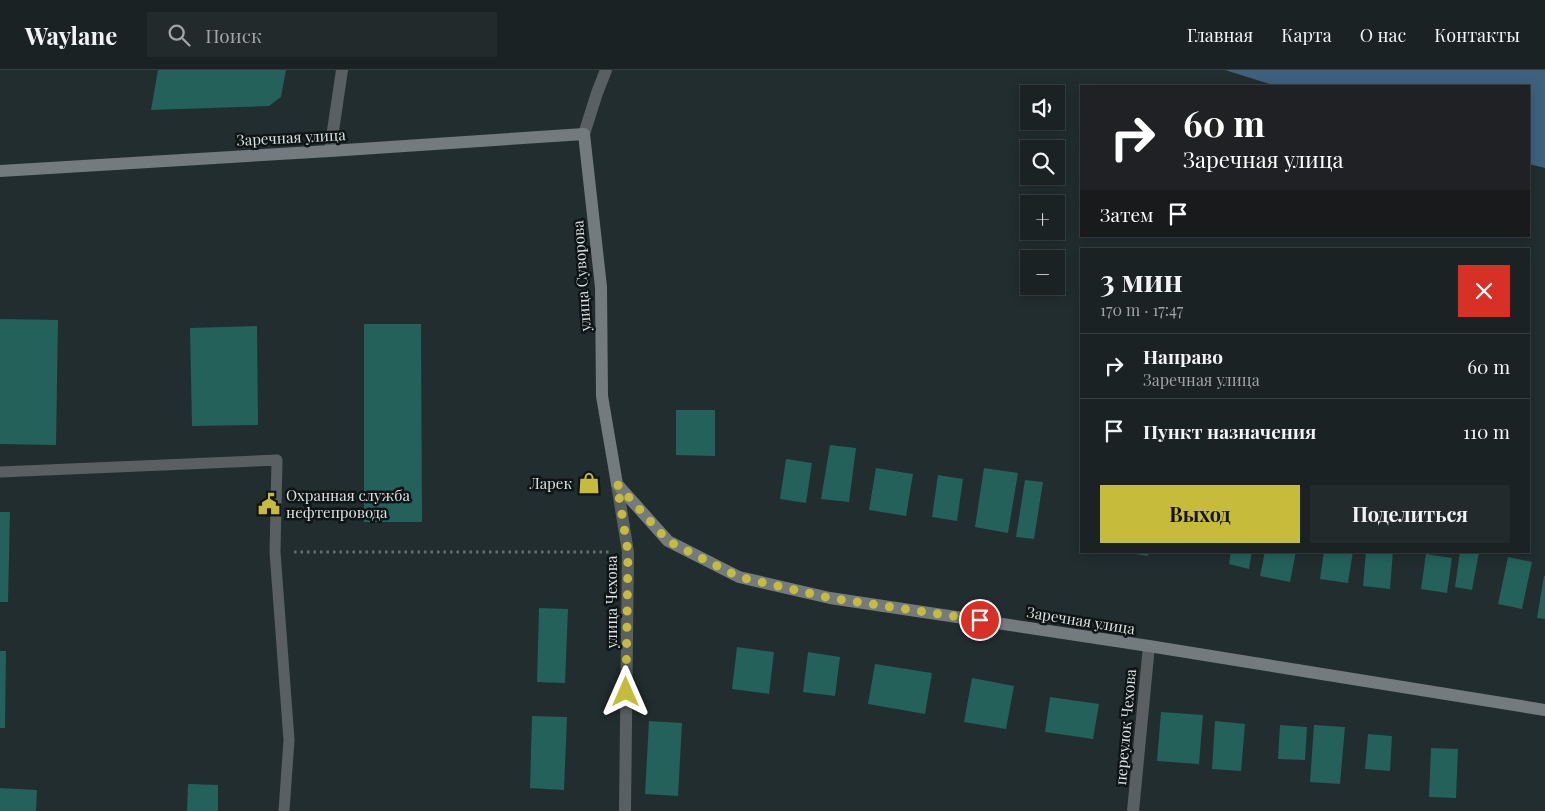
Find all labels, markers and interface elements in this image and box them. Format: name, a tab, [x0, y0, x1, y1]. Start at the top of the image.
search box	[147, 12, 497, 57]
text: Waylane	[25, 19, 117, 51]
icon: search	[165, 21, 193, 49]
text: Поиск	[205, 22, 262, 48]
text: Главная	[1187, 23, 1253, 47]
text: Карта	[1281, 23, 1332, 47]
text: О нас	[1360, 23, 1406, 47]
text: Контакты	[1434, 23, 1520, 47]
map controls	[1020, 85, 1065, 295]
button: sound	[1020, 85, 1065, 130]
text: 60 m	[1183, 99, 1265, 146]
icon: right	[1100, 105, 1165, 170]
street label: Заречная улица	[236, 124, 347, 150]
button: search	[1020, 140, 1065, 185]
text: Заречная улица	[1183, 144, 1343, 174]
button: +	[1020, 195, 1065, 240]
icon: arrive	[1164, 200, 1192, 228]
text: Затем	[1100, 201, 1154, 227]
street label: улица Суворова	[567, 219, 595, 333]
button: −	[1020, 250, 1065, 295]
text: 3 мин	[1100, 260, 1183, 300]
button: close	[1458, 265, 1510, 317]
text: 170 m · 17:47	[1100, 299, 1183, 320]
text: Направо	[1143, 343, 1223, 369]
icon: right	[1100, 352, 1128, 380]
text: 60 m	[1467, 353, 1510, 379]
text: Заречная улица	[1143, 369, 1260, 390]
icon: arrive	[1100, 417, 1128, 445]
text: Пункт назначения	[1143, 418, 1316, 444]
text: 110 m	[1463, 418, 1510, 444]
shop icon: Ларек	[576, 470, 602, 496]
place label: Ларек	[528, 473, 572, 493]
place label: Охранная служба нефтепровода	[286, 485, 411, 522]
button: Выход	[1100, 485, 1300, 543]
button: Поделиться	[1310, 485, 1510, 543]
public building icon: Охранная служба нефтепровода	[256, 491, 282, 517]
street label: улица Чехова	[601, 555, 621, 649]
pin	[959, 599, 1001, 641]
street label: Заречная улица	[1025, 602, 1137, 639]
icon: arrive	[966, 606, 994, 634]
position arrow	[599, 665, 651, 717]
street label: переулок Чехова	[1110, 668, 1140, 786]

